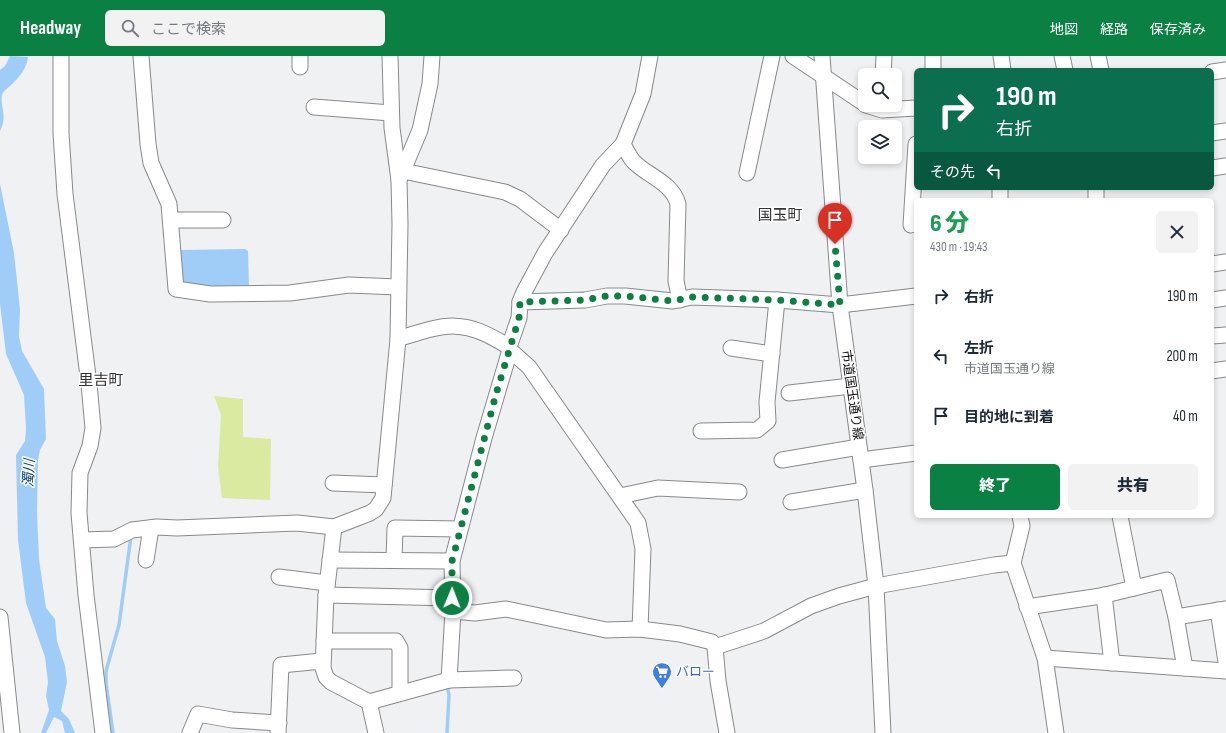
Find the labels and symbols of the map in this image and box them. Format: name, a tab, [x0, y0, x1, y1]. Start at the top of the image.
pin	[818, 203, 852, 244]
district label: 国玉町	[757, 206, 803, 225]
street label: 市道国玉通り線	[838, 349, 866, 441]
district label: 里吉町	[78, 371, 124, 390]
water label: 濁川	[20, 457, 38, 487]
position arrow	[431, 577, 473, 619]
supermarket icon: バロー	[651, 661, 673, 689]
place label: バロー	[676, 664, 715, 680]

